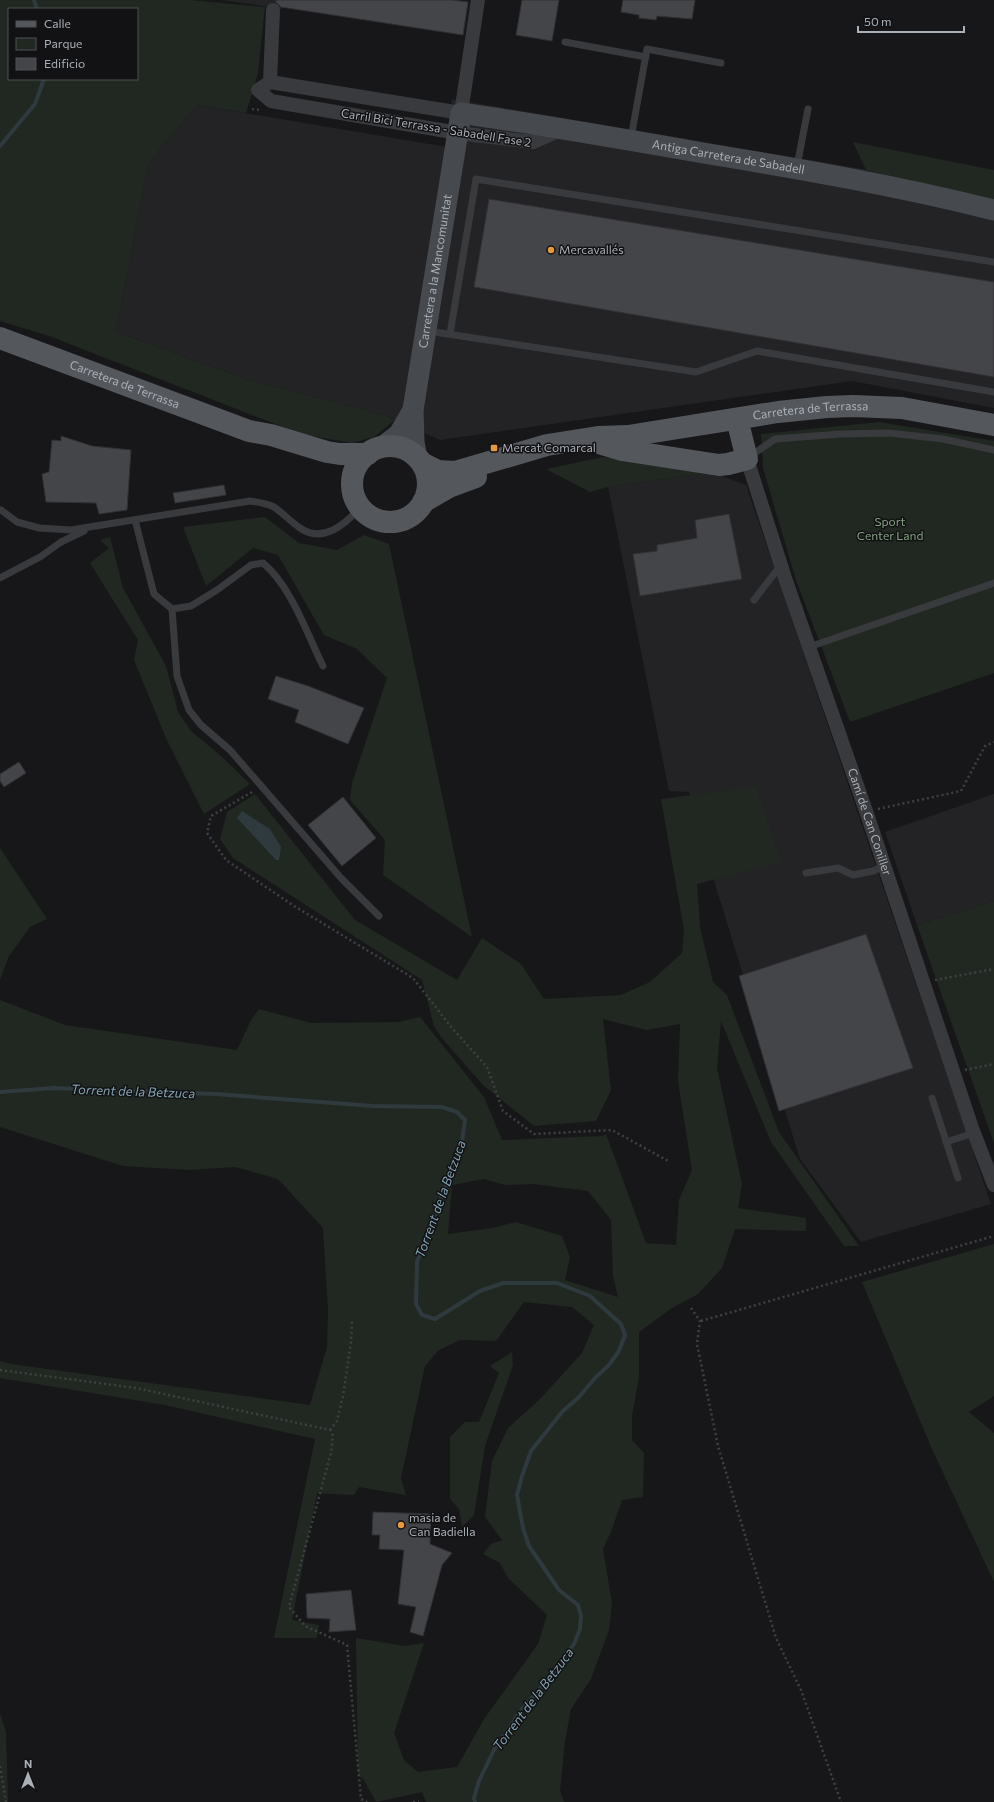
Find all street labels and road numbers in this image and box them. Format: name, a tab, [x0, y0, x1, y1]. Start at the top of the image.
street label: Carril Bici Terrassa - Sabadell Fase 2	[340, 105, 533, 149]
street label: Antiga Carretera de Sabadell	[651, 136, 806, 176]
street label: Carretera a la Mancomunitat	[415, 193, 454, 349]
street label: Carretera de Terrassa	[68, 357, 182, 411]
street label: Carretera de Terrassa	[752, 398, 869, 422]
street label: Camí de Can Coniller	[846, 766, 895, 877]

